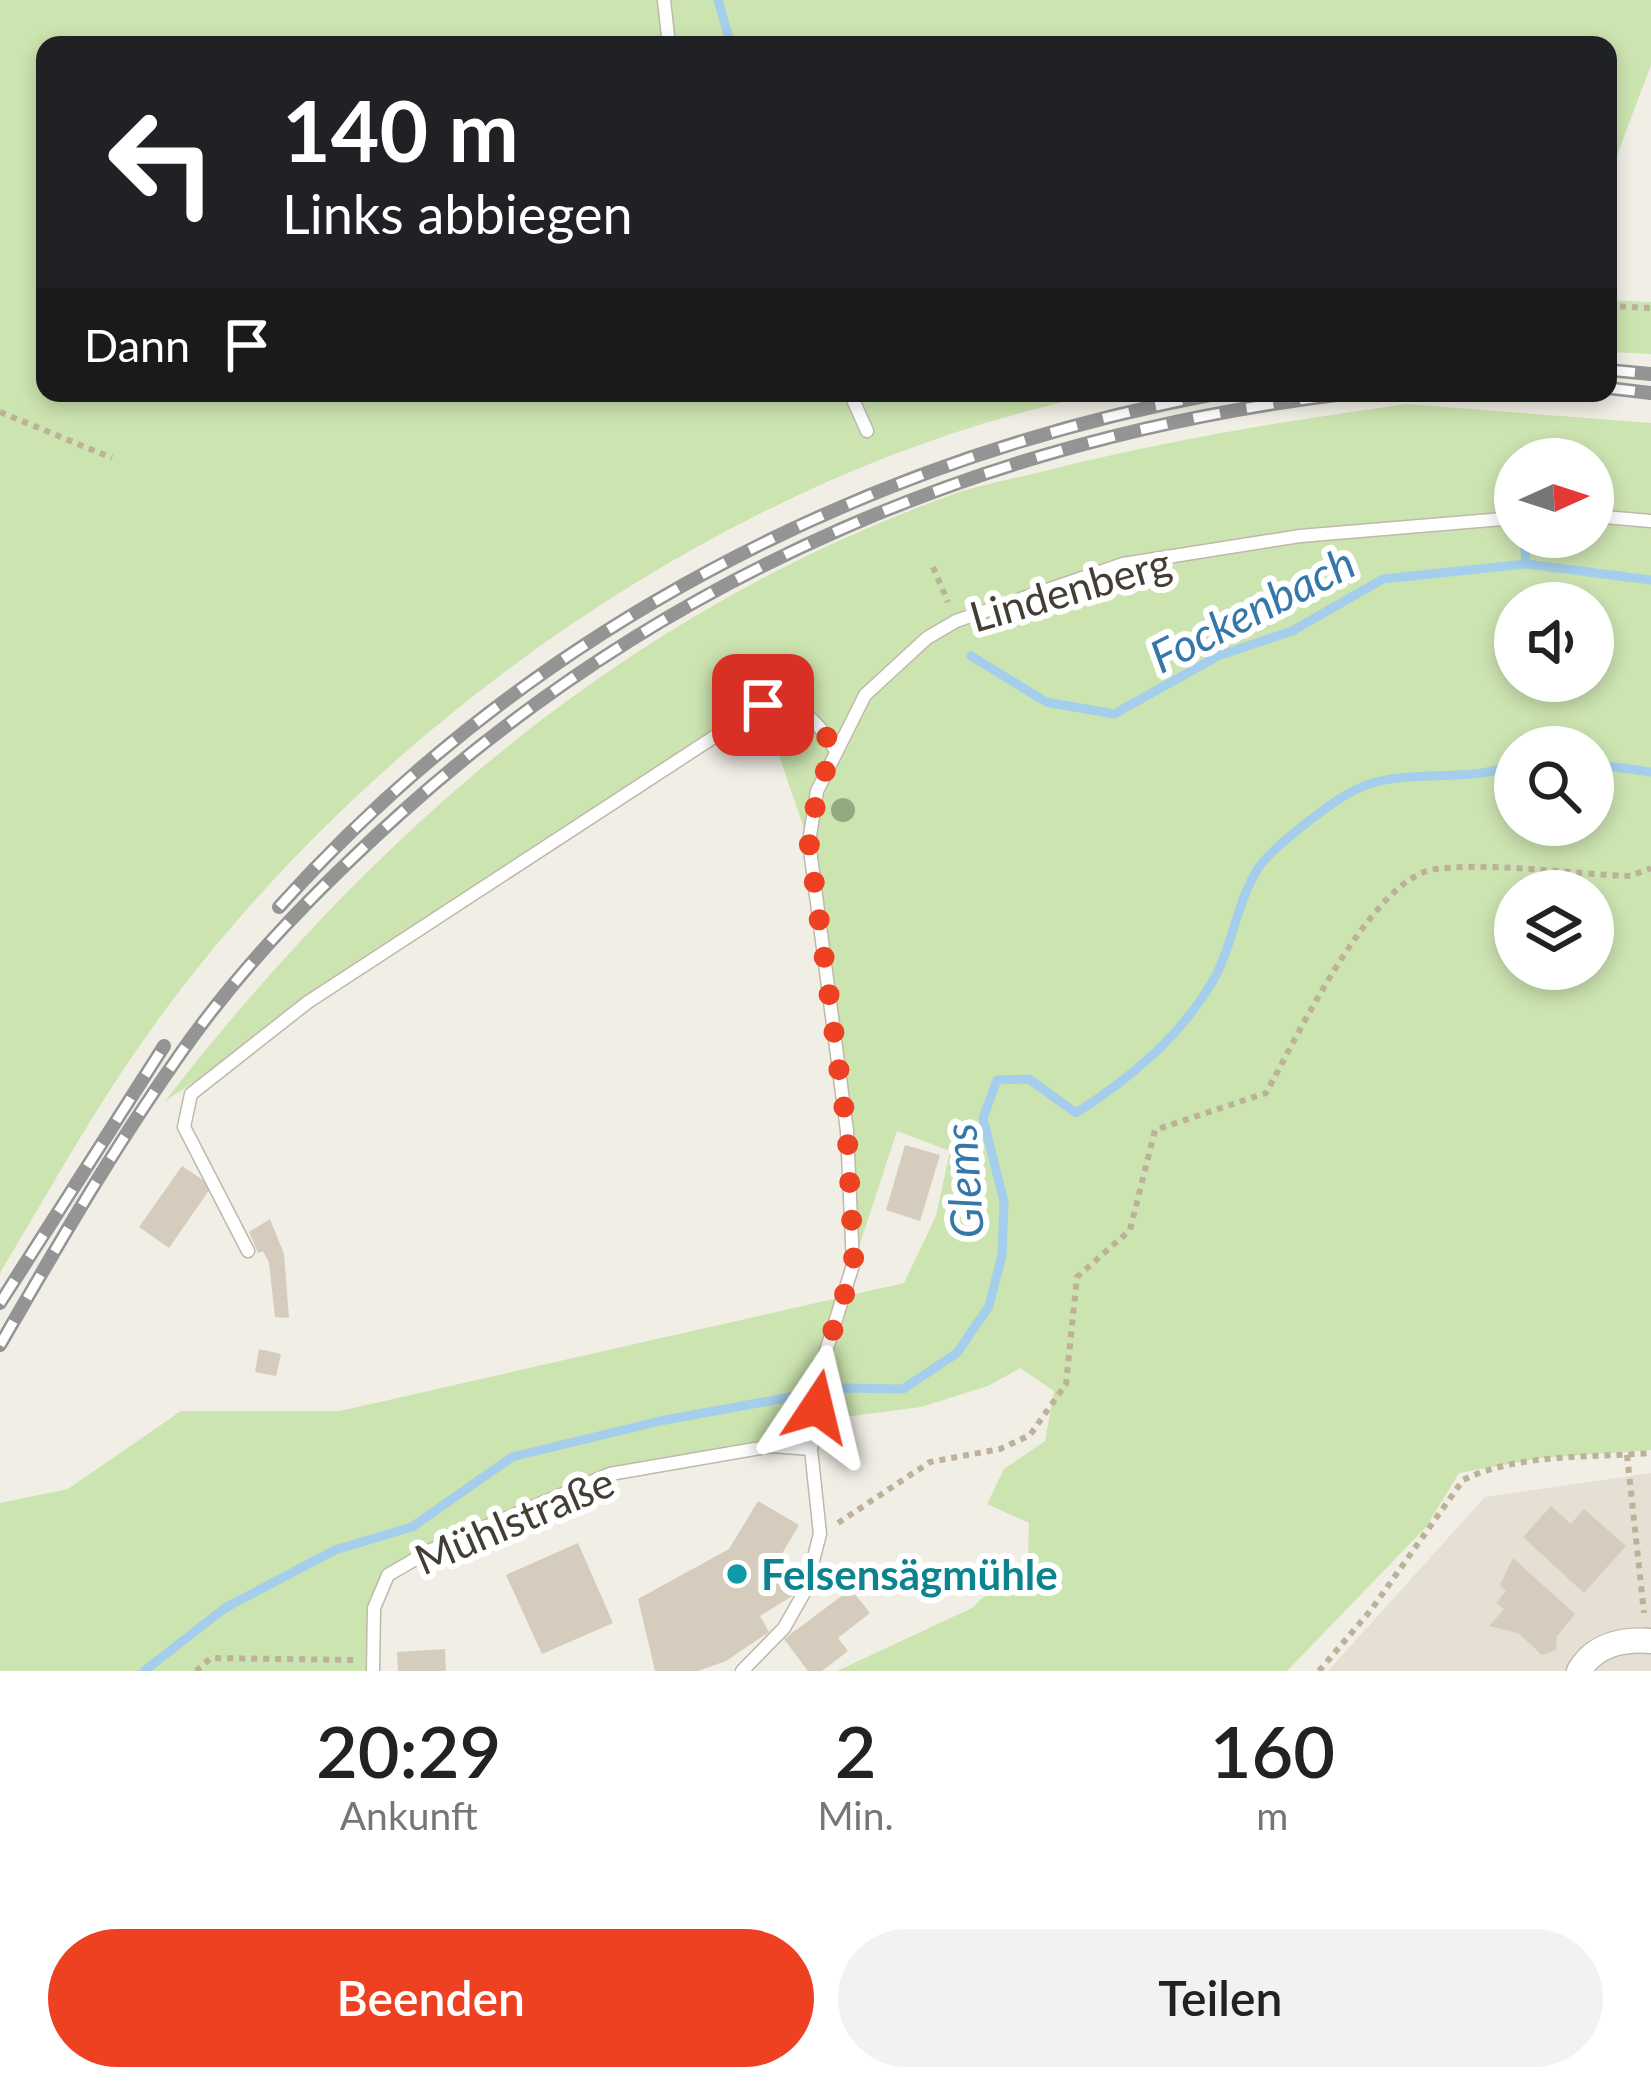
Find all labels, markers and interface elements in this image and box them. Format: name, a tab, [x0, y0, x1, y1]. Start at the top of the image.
text: 140 m	[282, 79, 519, 180]
icon: left	[84, 84, 240, 240]
text: Links abbiegen	[282, 181, 633, 246]
icon: arrive	[214, 312, 280, 378]
text: Dann	[84, 318, 190, 372]
north arrow	[1494, 438, 1614, 558]
map controls	[1494, 438, 1614, 990]
water label: Fockenbach	[1141, 535, 1363, 683]
street label: Lindenberg	[964, 537, 1176, 641]
button: sound	[1494, 582, 1614, 702]
pin	[712, 654, 814, 756]
icon: arrive	[730, 672, 796, 738]
button: search	[1494, 726, 1614, 846]
button: layers	[1494, 870, 1614, 990]
water label: Glems	[932, 1122, 994, 1240]
position arrow	[754, 1344, 880, 1470]
street label: Mühlstraße	[407, 1456, 621, 1584]
place label: Felsensägmühle	[761, 1549, 1058, 1599]
marker: Felsensägmühle	[724, 1561, 750, 1587]
text: 20:29	[316, 1707, 501, 1793]
text: 2	[835, 1707, 876, 1793]
text: 160	[1210, 1707, 1335, 1793]
text: Ankunft	[340, 1792, 478, 1838]
text: Min.	[817, 1792, 894, 1838]
text: m	[1256, 1792, 1288, 1838]
button: Beenden	[48, 1929, 814, 2067]
button: Teilen	[838, 1929, 1603, 2067]

